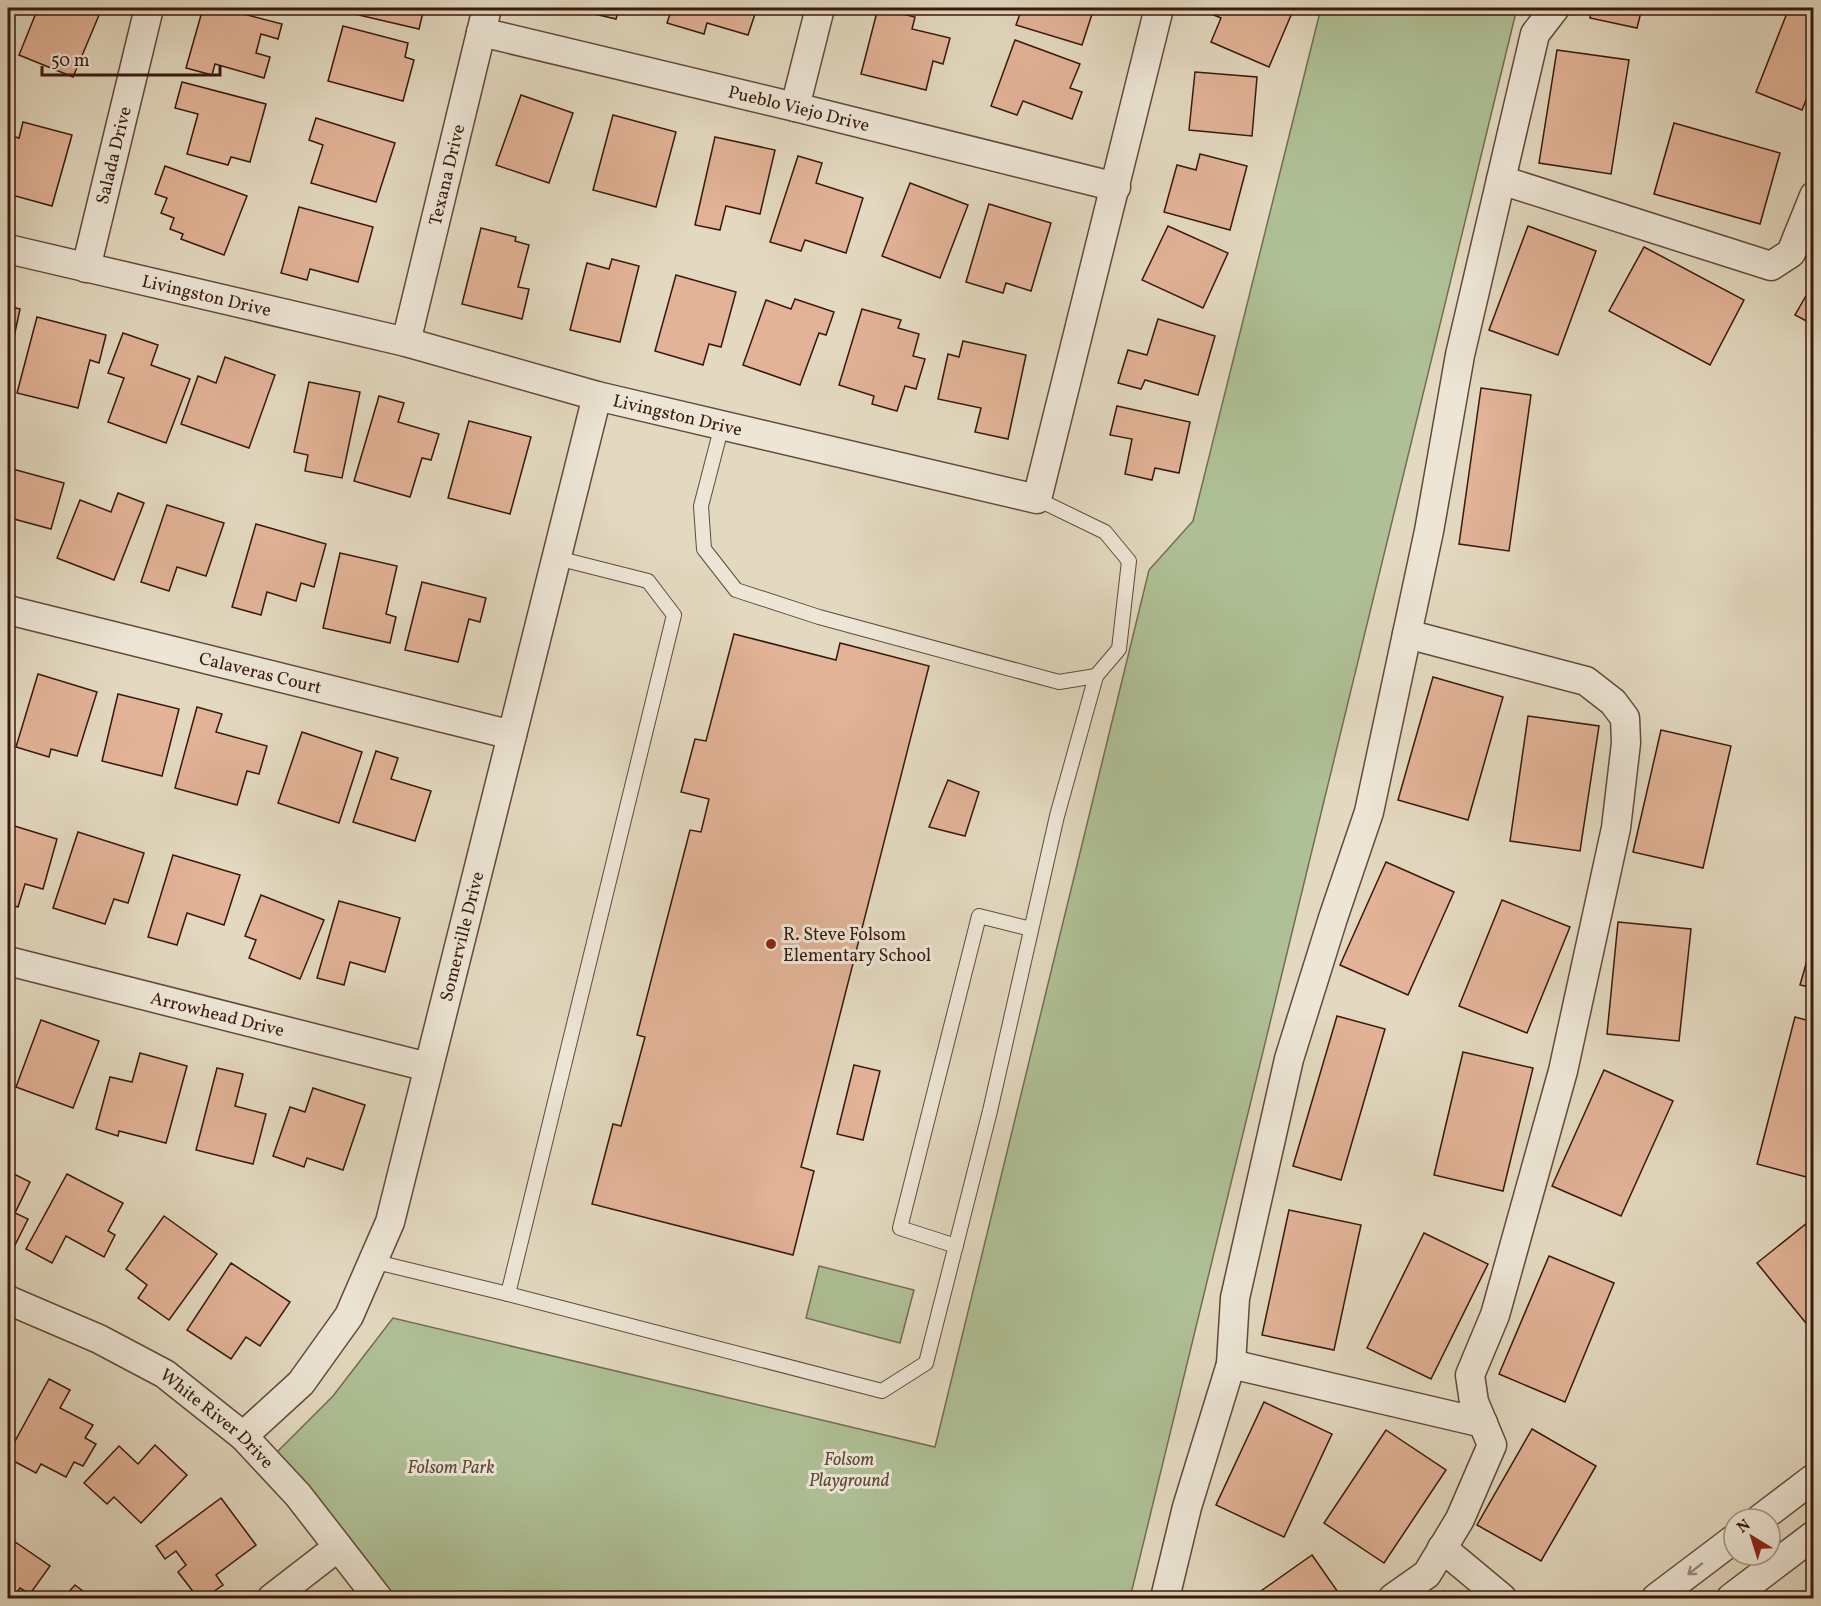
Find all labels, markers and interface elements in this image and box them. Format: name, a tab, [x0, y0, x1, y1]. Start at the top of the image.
scale bar	[42, 39, 220, 77]
text: 50 m	[51, 49, 90, 74]
street label: Pueblo Viejo Drive	[725, 80, 872, 139]
street label: Salada Drive	[91, 104, 139, 207]
street label: Texana Drive	[424, 122, 472, 228]
street label: Livingston Drive	[139, 270, 274, 324]
street label: Livingston Drive	[610, 389, 744, 444]
street label: Calaveras Court	[196, 647, 324, 701]
street label: Somerville Drive	[435, 869, 491, 1004]
place label: R. Steve Folsom Elementary School	[783, 923, 931, 969]
marker: R. Steve Folsom Elementary School	[764, 937, 778, 951]
street label: Arrowhead Drive	[148, 986, 287, 1044]
street label: White River Drive	[154, 1363, 278, 1475]
park label: Folsom Playground	[809, 1448, 890, 1494]
park label: Folsom Park	[407, 1456, 495, 1481]
north arrow	[1722, 1507, 1782, 1567]
text: N	[1733, 1514, 1756, 1539]
one-way arrow	[1688, 1562, 1704, 1575]

